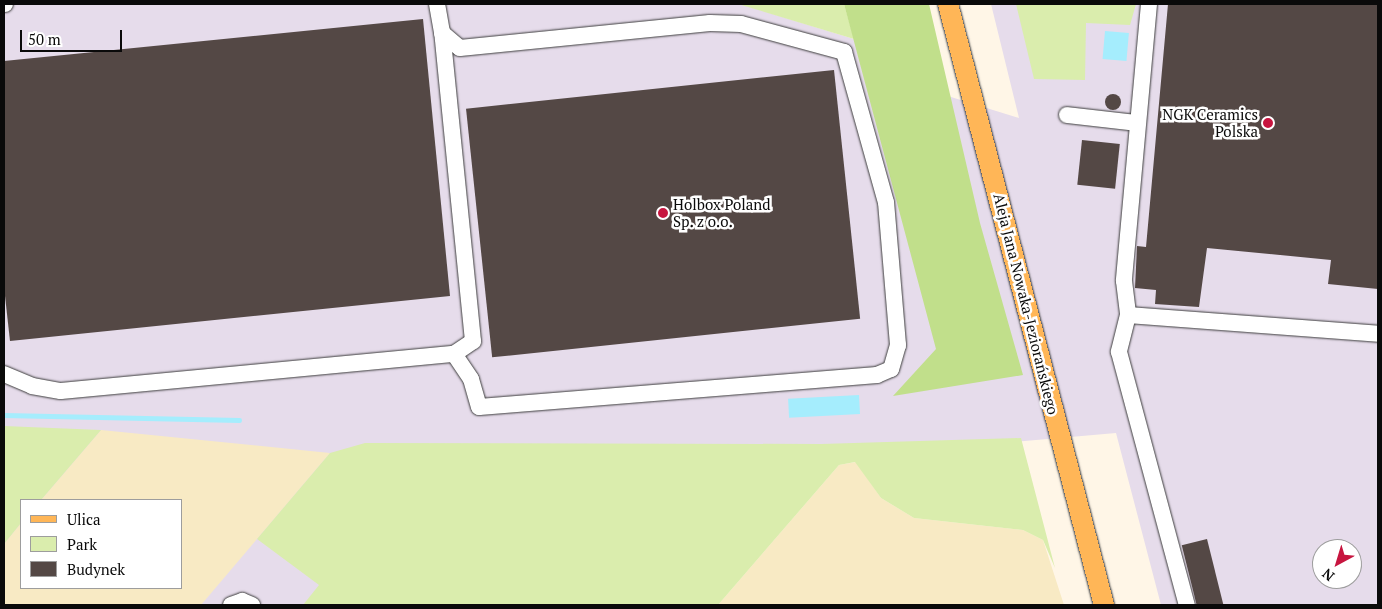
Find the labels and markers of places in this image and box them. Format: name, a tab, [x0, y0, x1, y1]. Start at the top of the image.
place label: NGK Ceramics Polska	[1162, 105, 1258, 140]
marker: NGK Ceramics Polska	[1262, 117, 1274, 129]
place label: Holbox Poland Sp. z o.o.	[673, 195, 771, 230]
marker: Holbox Poland Sp. z o.o.	[657, 207, 669, 219]

